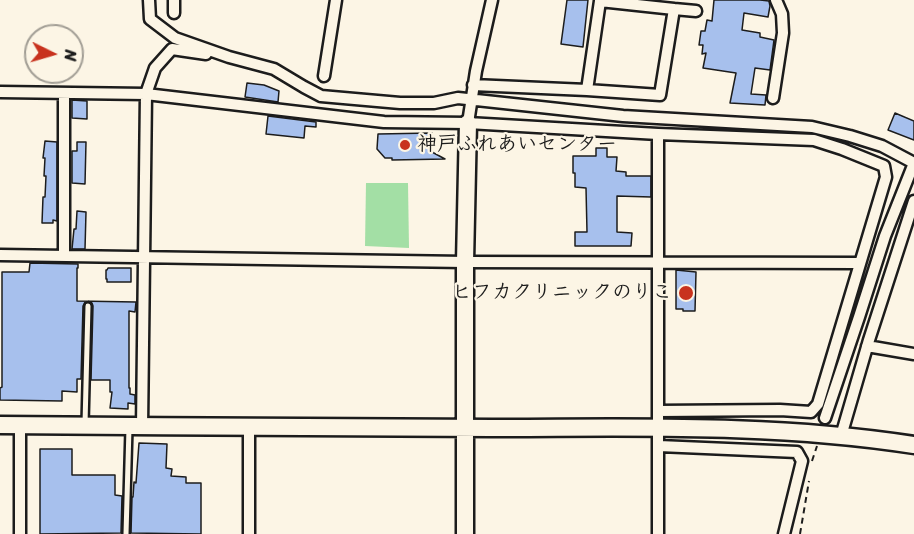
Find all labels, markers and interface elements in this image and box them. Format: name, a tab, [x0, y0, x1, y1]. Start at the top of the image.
north arrow	[24, 24, 84, 84]
text: N	[56, 49, 85, 62]
place label: 神戸ふれあいセンター	[417, 133, 617, 157]
marker: 神戸ふれあいセンター	[398, 138, 412, 152]
place label: ヒフカクリニックのりこ	[452, 281, 672, 305]
marker: ヒフカクリニックのりこ	[677, 284, 695, 302]

